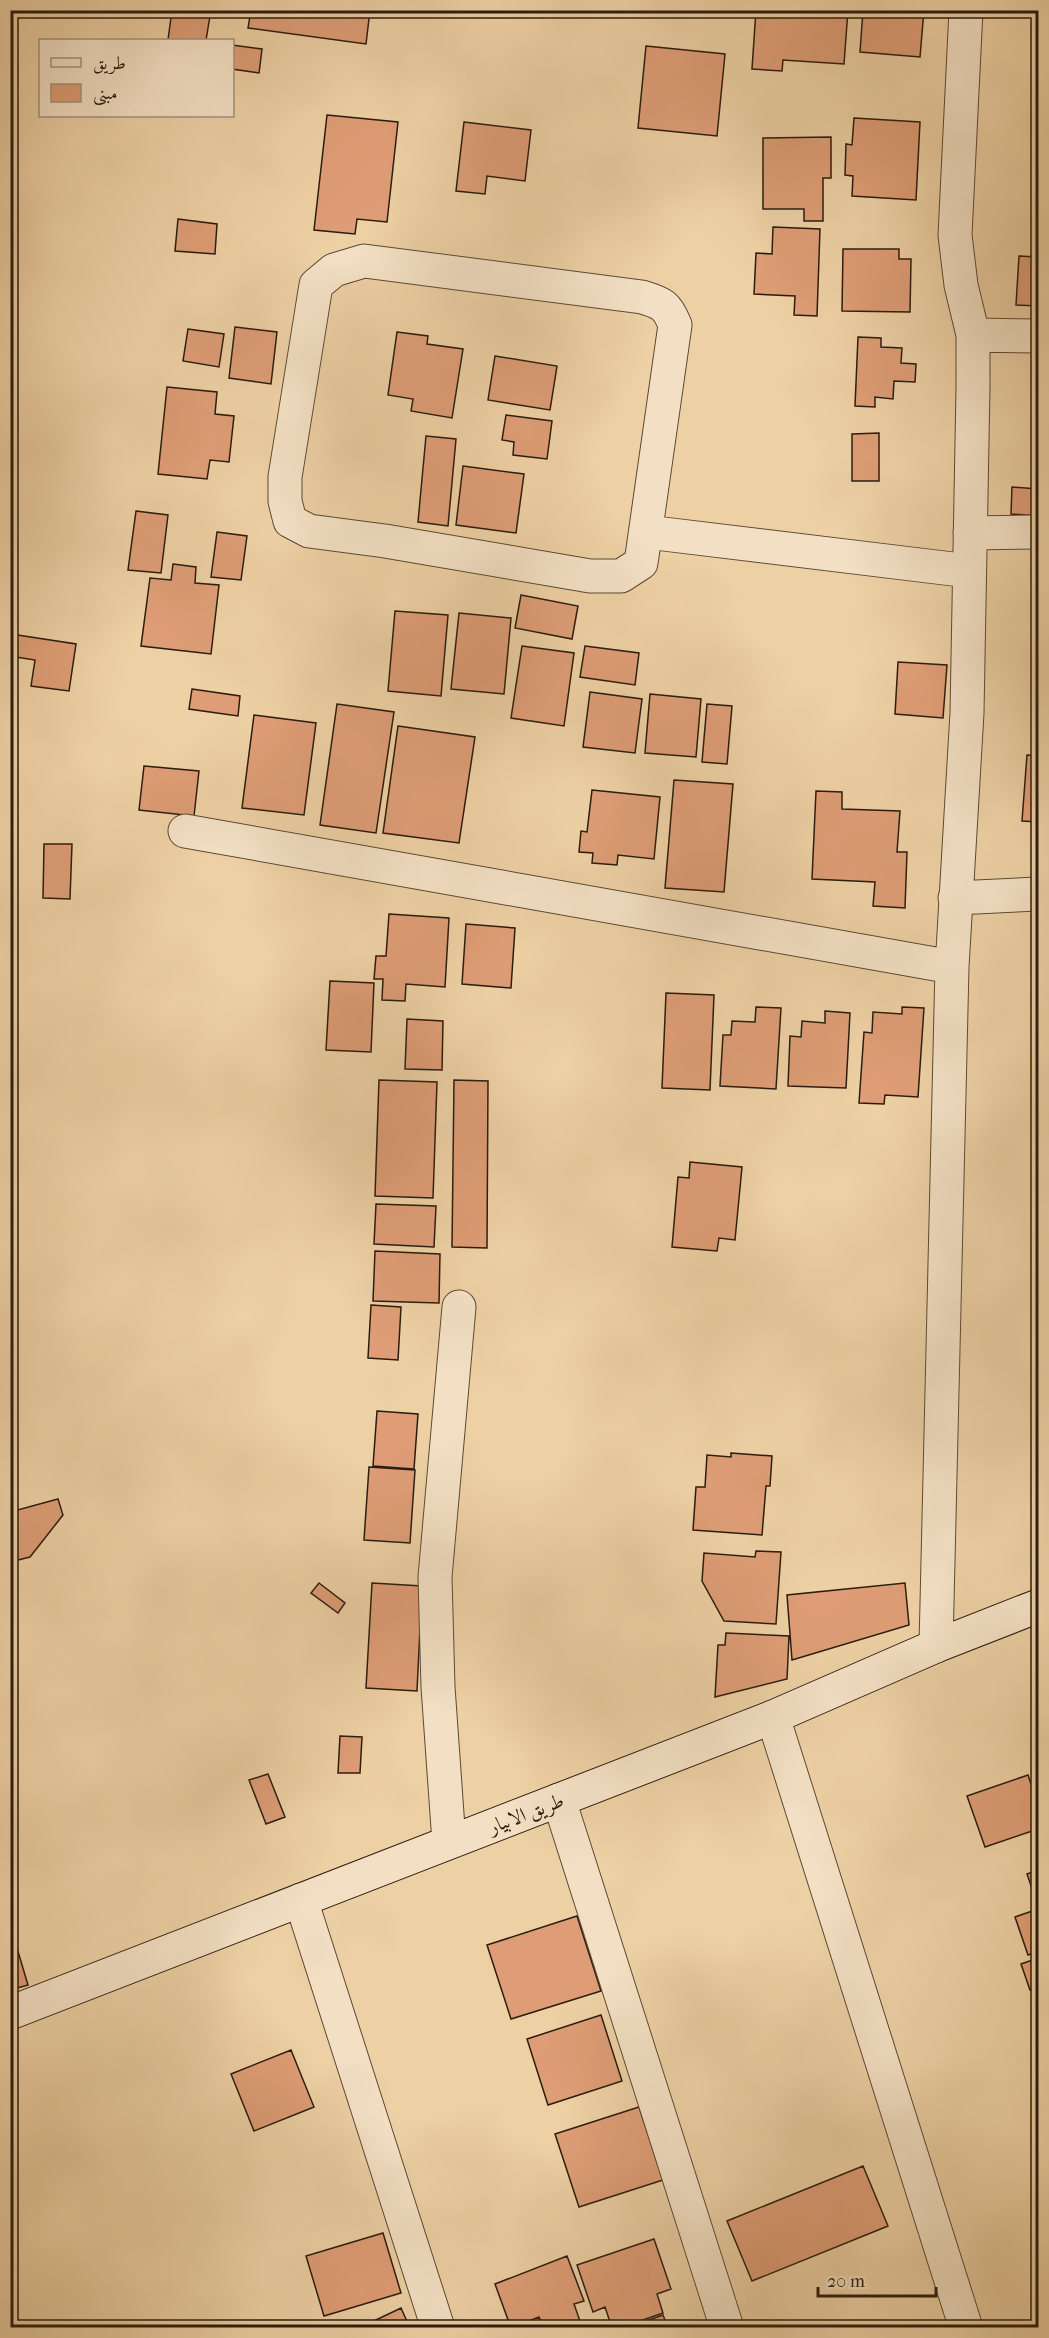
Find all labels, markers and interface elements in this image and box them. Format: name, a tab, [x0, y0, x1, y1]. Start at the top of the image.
legend	[39, 39, 234, 117]
text: طريق	[93, 53, 126, 75]
text: مبنى	[93, 83, 118, 106]
street label: طريق الابيار	[483, 1789, 567, 1840]
scale bar	[818, 2260, 936, 2298]
text: 20 m	[827, 2271, 865, 2292]

